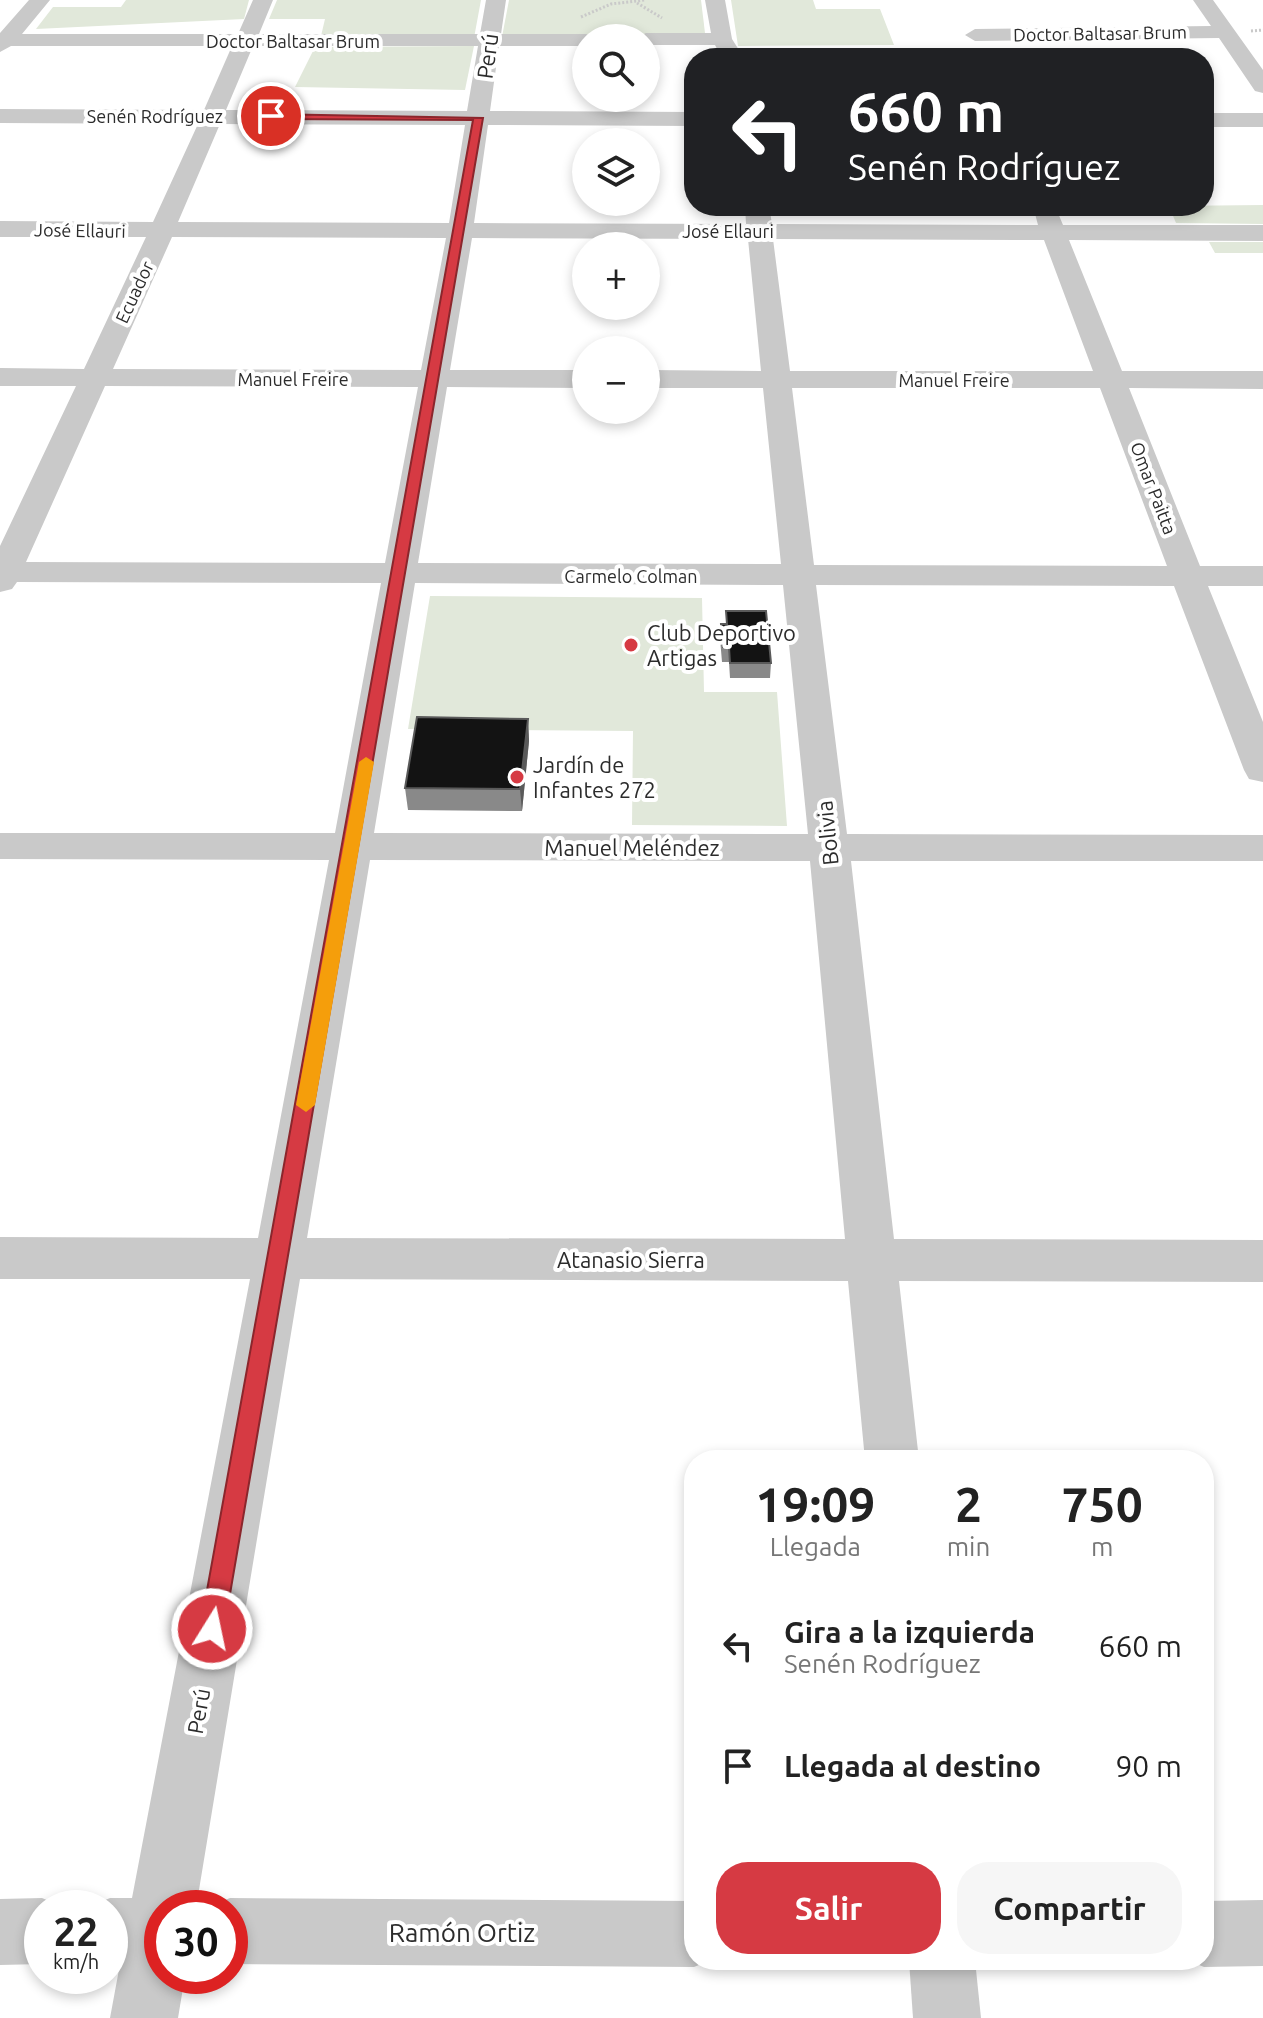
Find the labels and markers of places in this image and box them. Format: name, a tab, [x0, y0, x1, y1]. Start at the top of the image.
pin	[237, 82, 305, 150]
place label: Club Deportivo Artigas	[647, 620, 796, 670]
marker: Club Deportivo Artigas	[622, 636, 640, 654]
place label: Jardín de Infantes 272	[533, 752, 656, 802]
marker: Jardín de Infantes 272	[508, 768, 526, 786]

